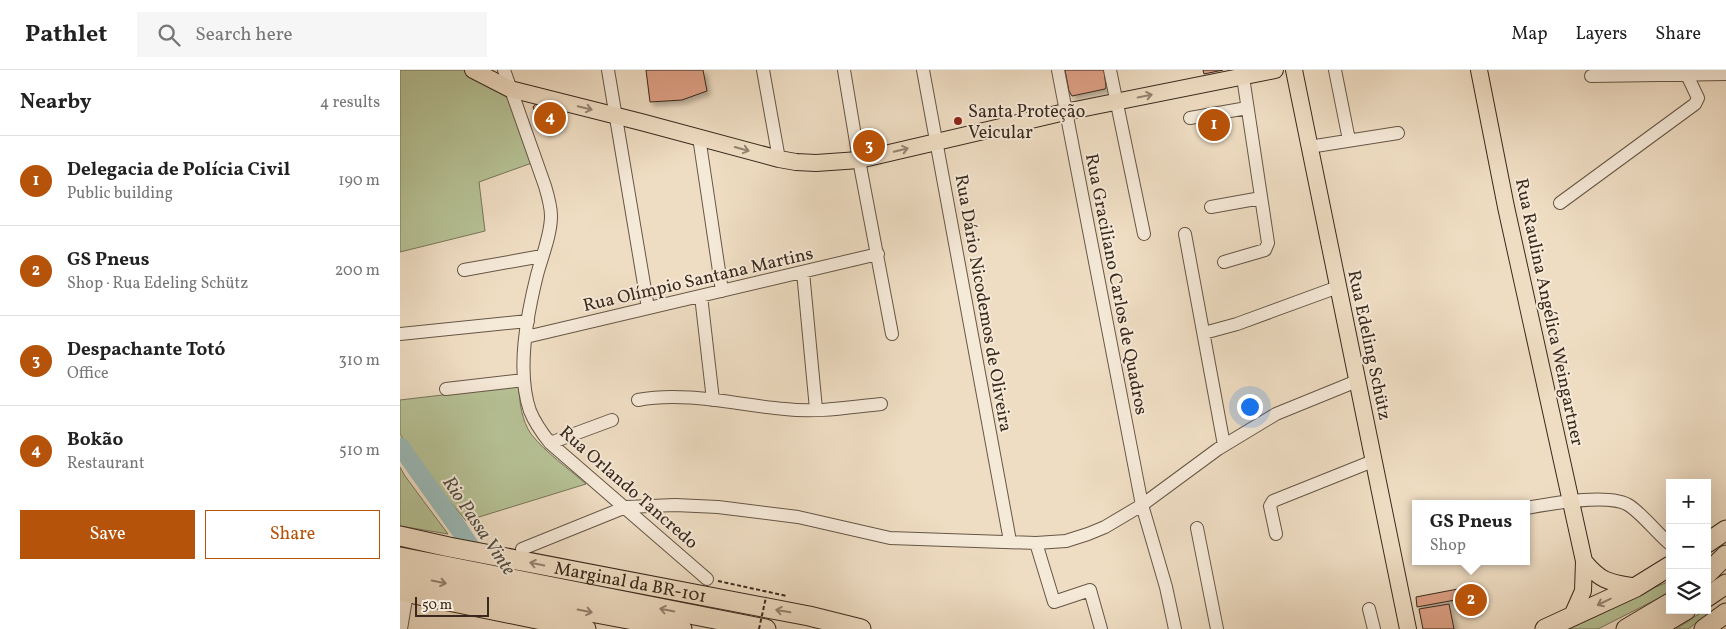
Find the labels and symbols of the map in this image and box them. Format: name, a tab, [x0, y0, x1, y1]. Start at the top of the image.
one-way arrow	[1137, 91, 1153, 101]
pin: 4	[534, 99, 566, 137]
place label: Santa Proteção Veicular	[968, 100, 1085, 146]
one-way arrow	[576, 104, 592, 113]
pin: 1	[1198, 106, 1230, 144]
marker: Santa Proteção Veicular	[952, 115, 964, 127]
pin: 3	[853, 127, 885, 165]
one-way arrow	[733, 145, 749, 155]
one-way arrow	[893, 145, 909, 154]
street label: Rua Graciliano Carlos de Quadros	[1078, 151, 1153, 417]
street label: Rua Dário Nicodemos de Oliveira	[948, 172, 1018, 434]
street label: Rua Raulina Angélica Weingartner	[1508, 176, 1589, 449]
street label: Rua Olímpio Santana Martins	[581, 242, 816, 319]
street label: Rua Edeling Schütz	[1340, 268, 1397, 423]
your location	[1237, 394, 1263, 420]
street label: Rua Orlando Tancredo	[553, 421, 703, 556]
water label: Rio Passa Vinte	[436, 471, 521, 581]
street label: Marginal da BR-101	[552, 556, 708, 610]
one-way arrow	[530, 559, 546, 569]
one-way arrow	[430, 578, 446, 587]
pin: 2	[1455, 581, 1487, 619]
scale bar	[415, 594, 489, 617]
one-way arrow	[1596, 598, 1611, 608]
one-way arrow	[659, 604, 675, 614]
one-way arrow	[576, 606, 592, 616]
one-way arrow	[775, 606, 791, 616]

